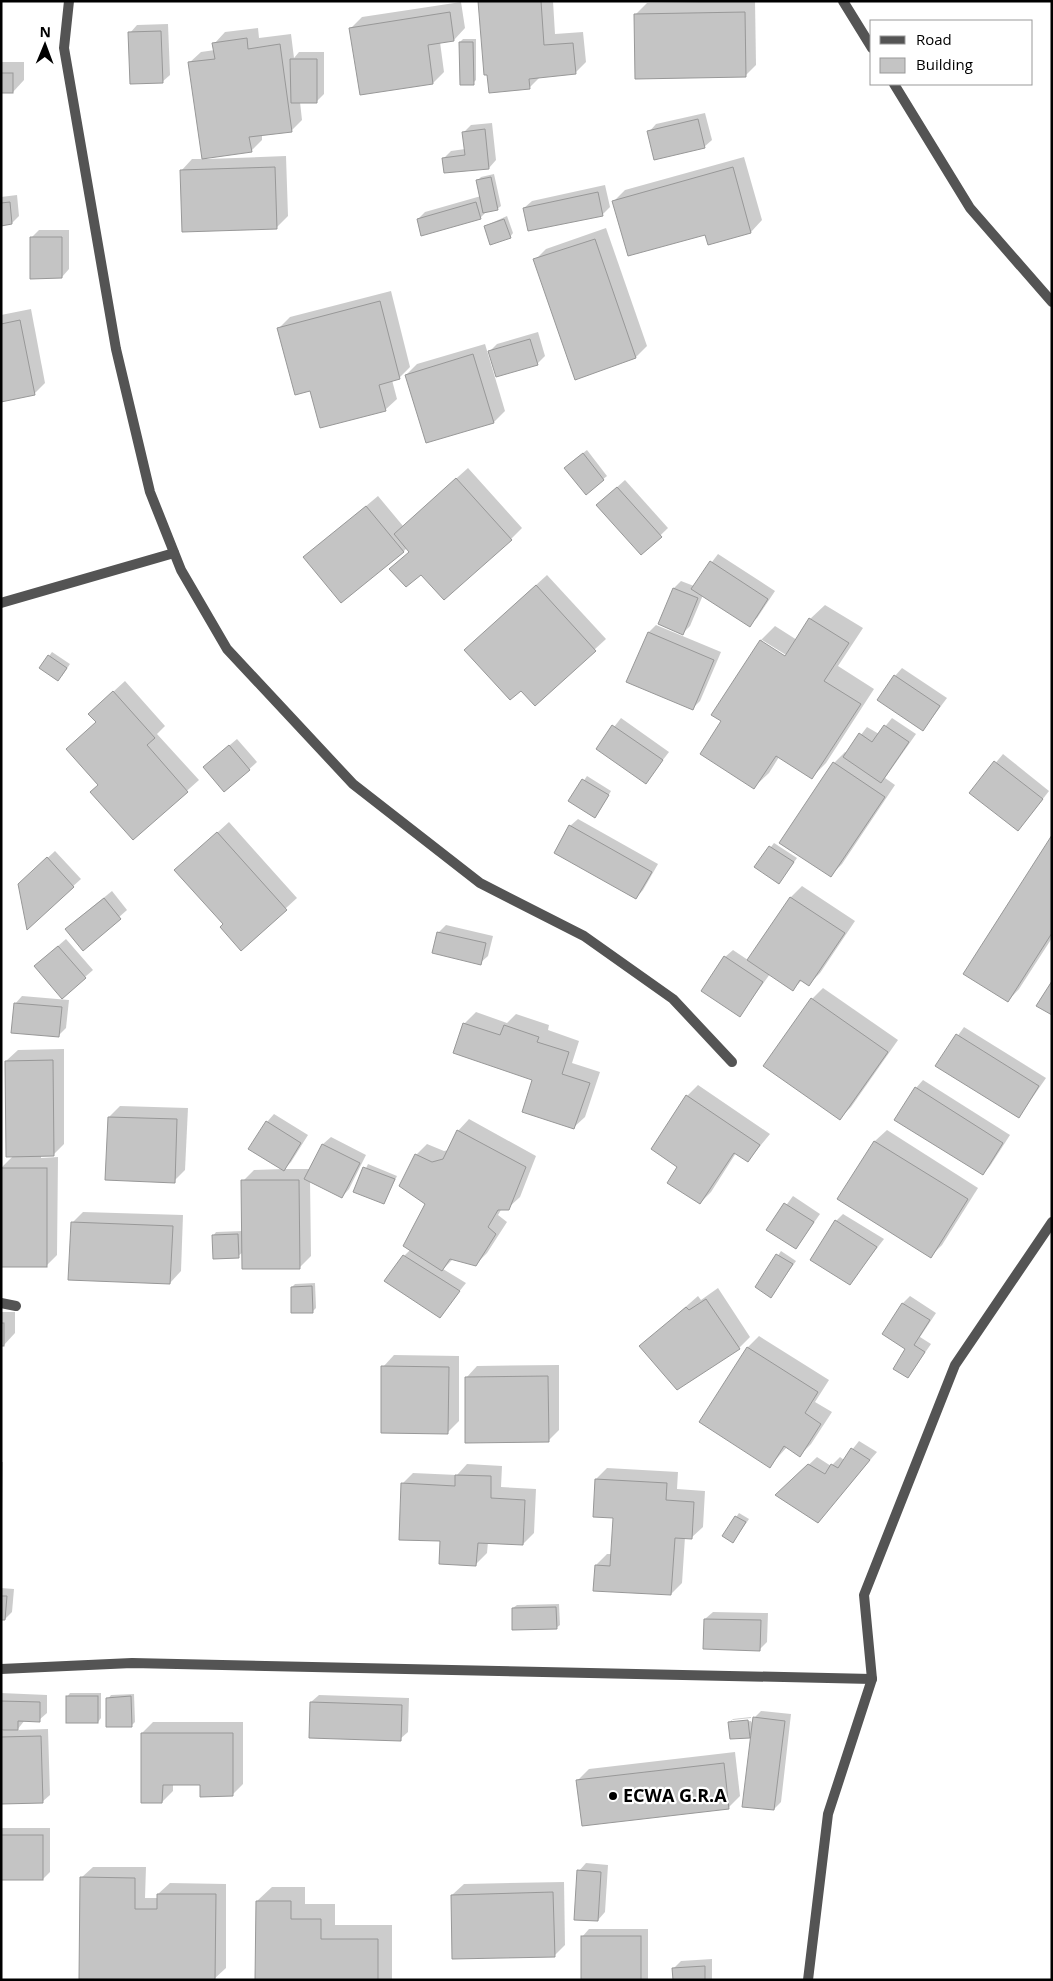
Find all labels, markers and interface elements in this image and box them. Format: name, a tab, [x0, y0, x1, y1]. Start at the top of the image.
north arrow	[20, 20, 70, 70]
legend	[870, 20, 1033, 85]
text: N	[39, 22, 51, 41]
text: Road	[916, 29, 952, 49]
text: Building	[916, 54, 973, 74]
place label: ECWA G.R.A	[623, 1783, 727, 1807]
marker: ECWA G.R.A	[607, 1790, 619, 1802]

